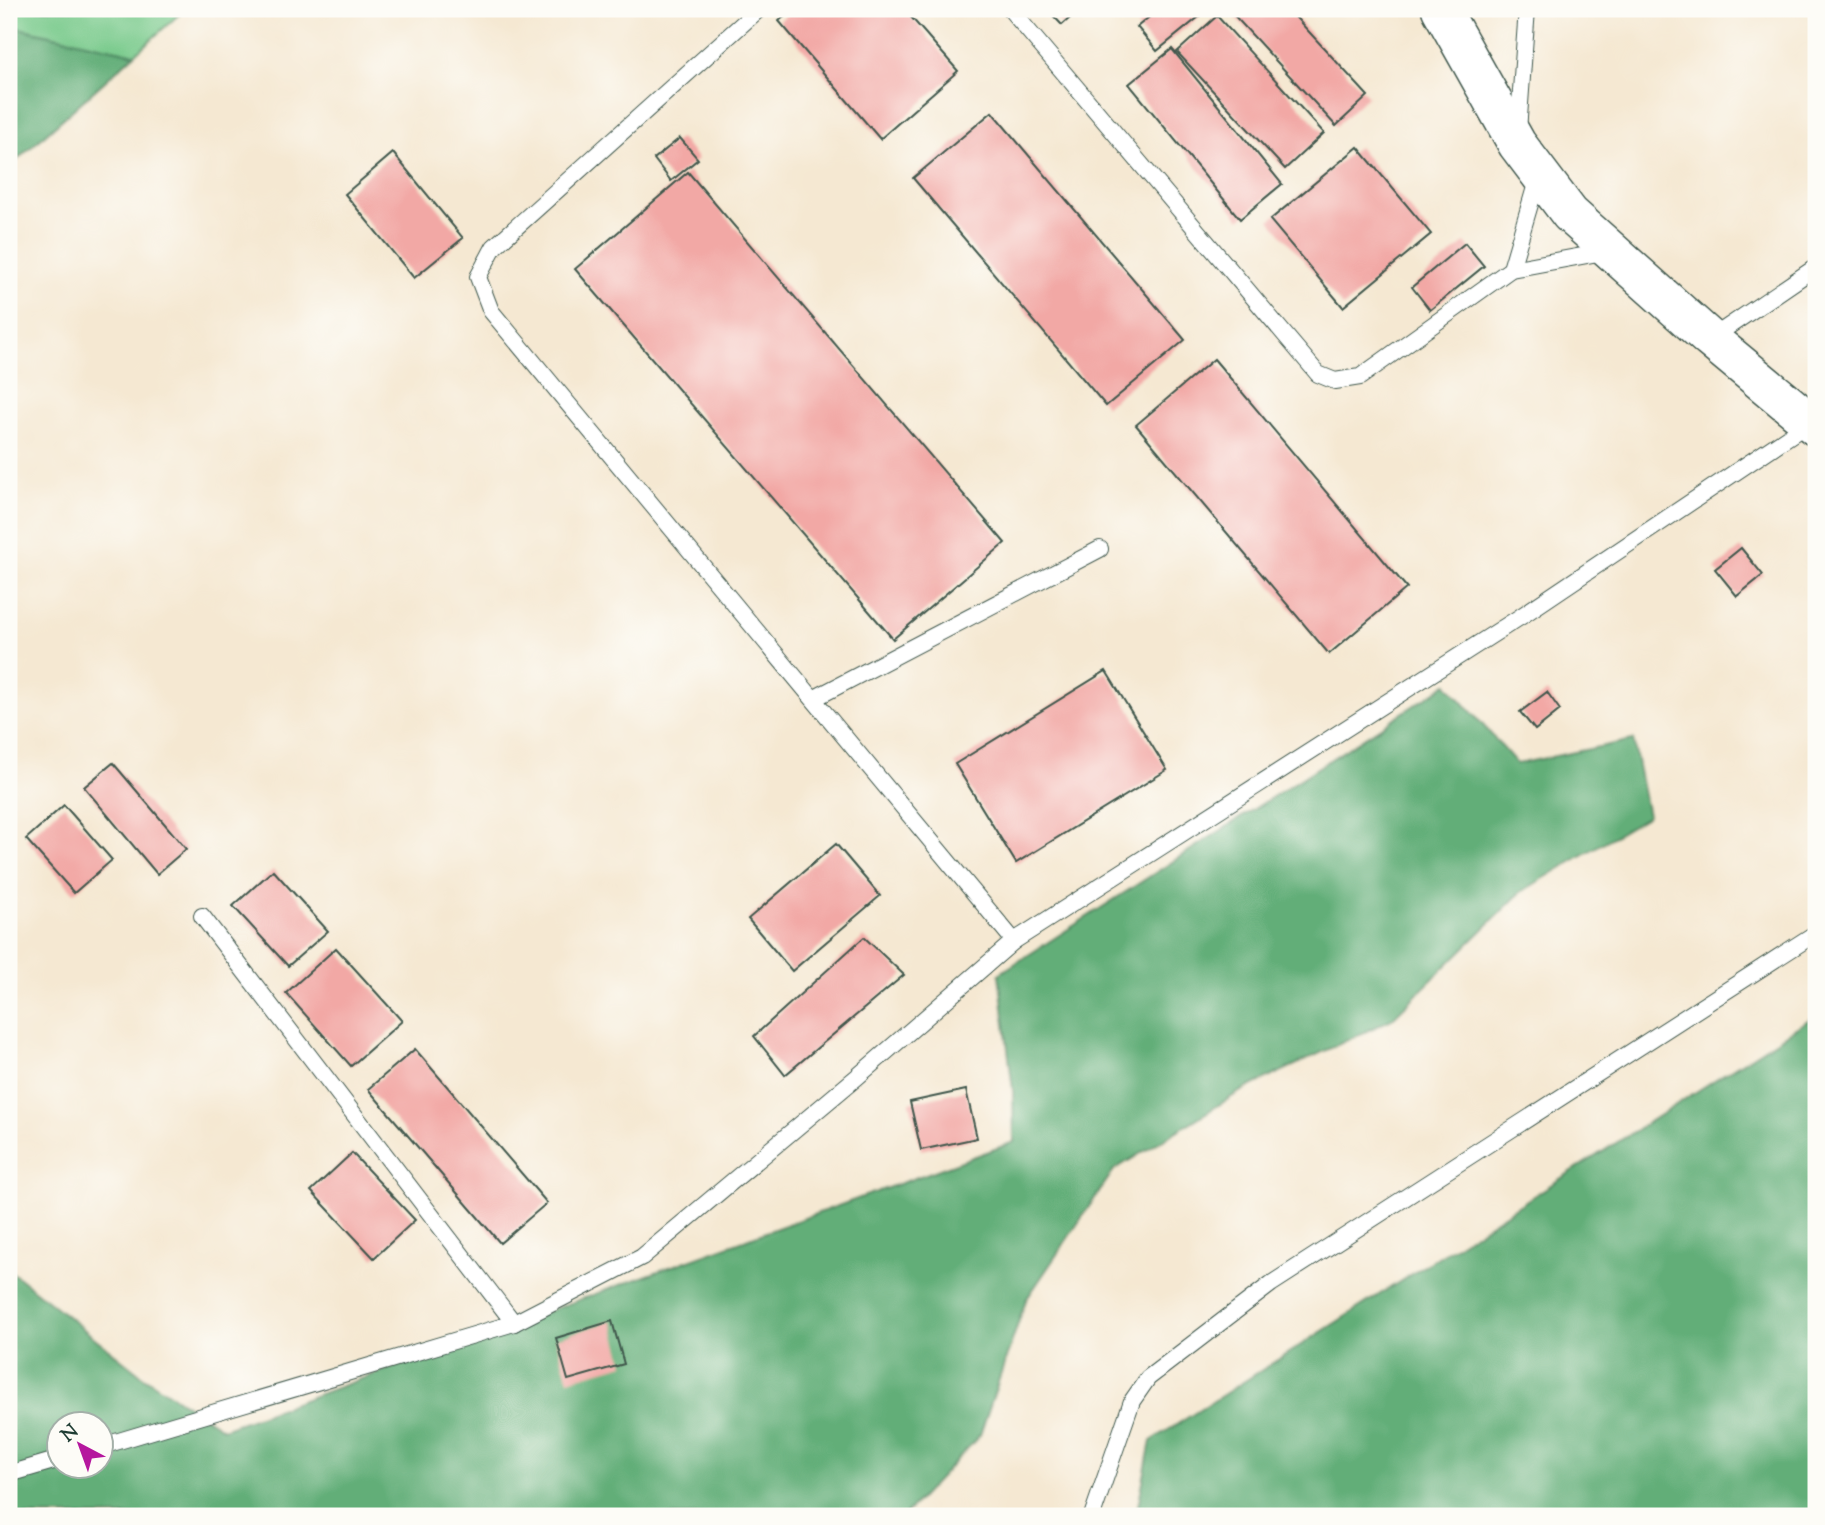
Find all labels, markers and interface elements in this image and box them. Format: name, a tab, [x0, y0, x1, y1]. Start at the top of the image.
north arrow	[46, 1410, 116, 1480]
text: N	[56, 1419, 85, 1449]

